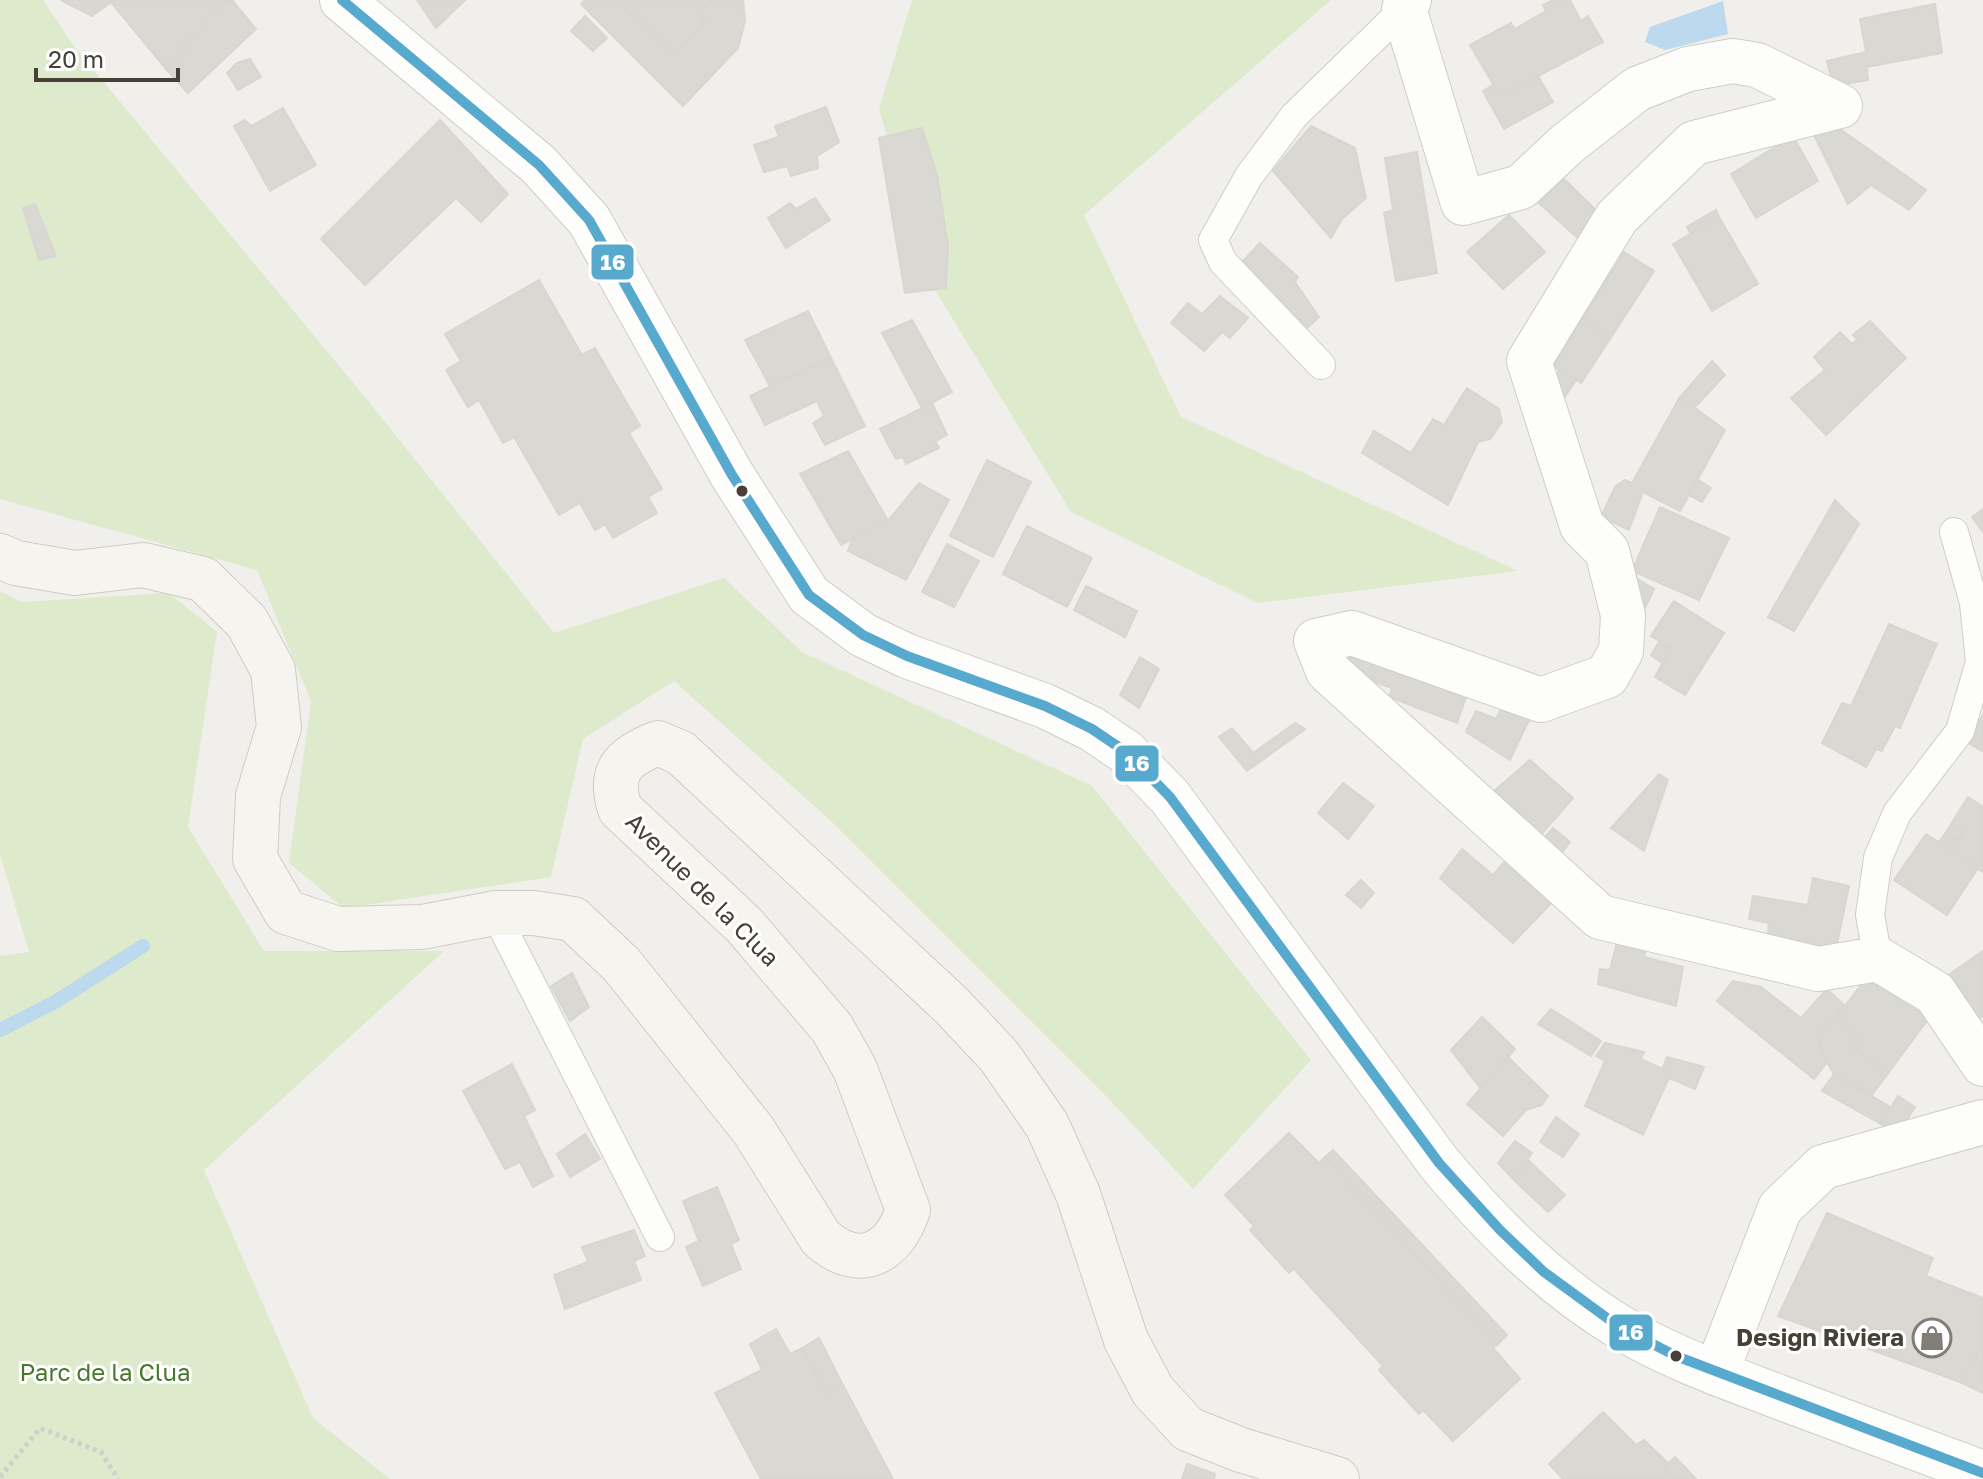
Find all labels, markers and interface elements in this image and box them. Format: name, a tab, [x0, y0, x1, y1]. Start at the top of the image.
scale bar	[36, 32, 178, 82]
text: 20 m	[48, 44, 104, 73]
line badge: 16	[590, 243, 635, 281]
text: 16	[600, 248, 626, 275]
unlabelled marker	[734, 483, 750, 499]
line badge: 16	[1114, 744, 1160, 783]
text: 16	[1124, 749, 1150, 776]
street label: Avenue de la Clua	[620, 806, 786, 972]
line badge: 16	[1608, 1313, 1654, 1352]
shop icon: Design Riviera	[1911, 1317, 1953, 1359]
text: 16	[1618, 1318, 1644, 1345]
place label: Design Riviera	[1736, 1322, 1904, 1351]
unlabelled marker	[1668, 1348, 1684, 1364]
park label: Parc de la Clua	[19, 1357, 191, 1386]

